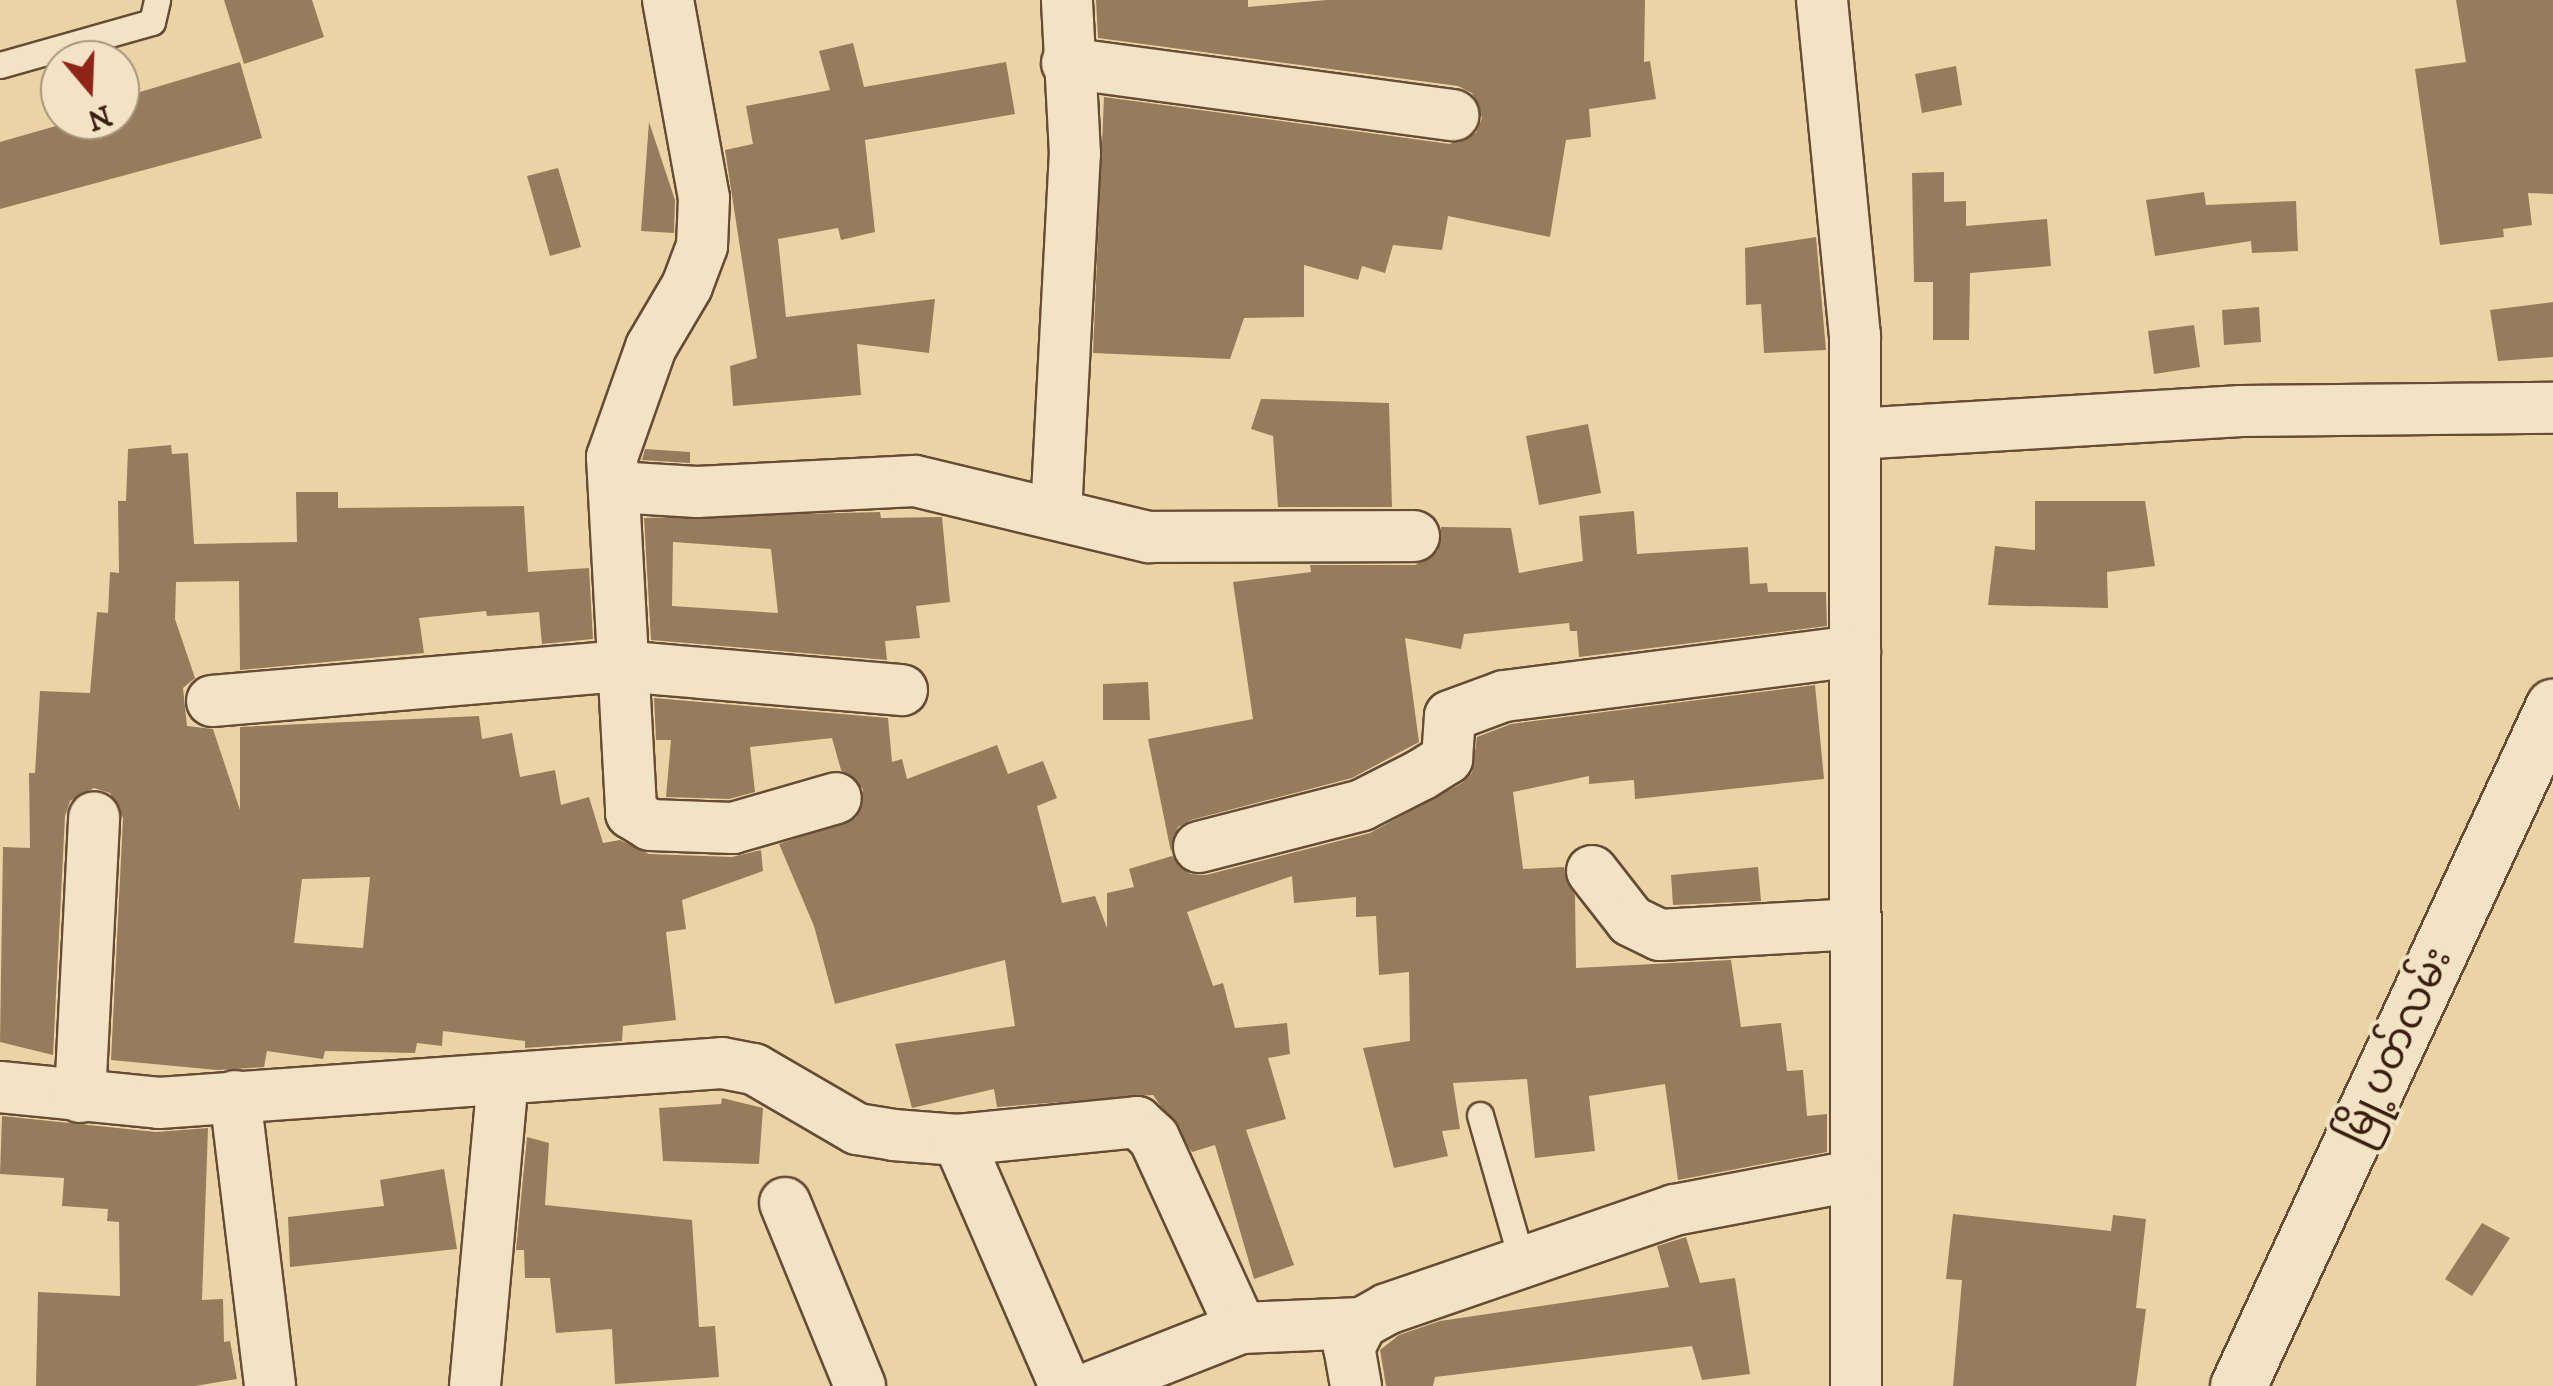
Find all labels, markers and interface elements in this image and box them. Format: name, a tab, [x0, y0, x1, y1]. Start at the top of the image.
north arrow	[40, 40, 140, 140]
text: N	[83, 97, 116, 137]
street label: မြို့ပတ်လမ်း	[2330, 940, 2464, 1154]

